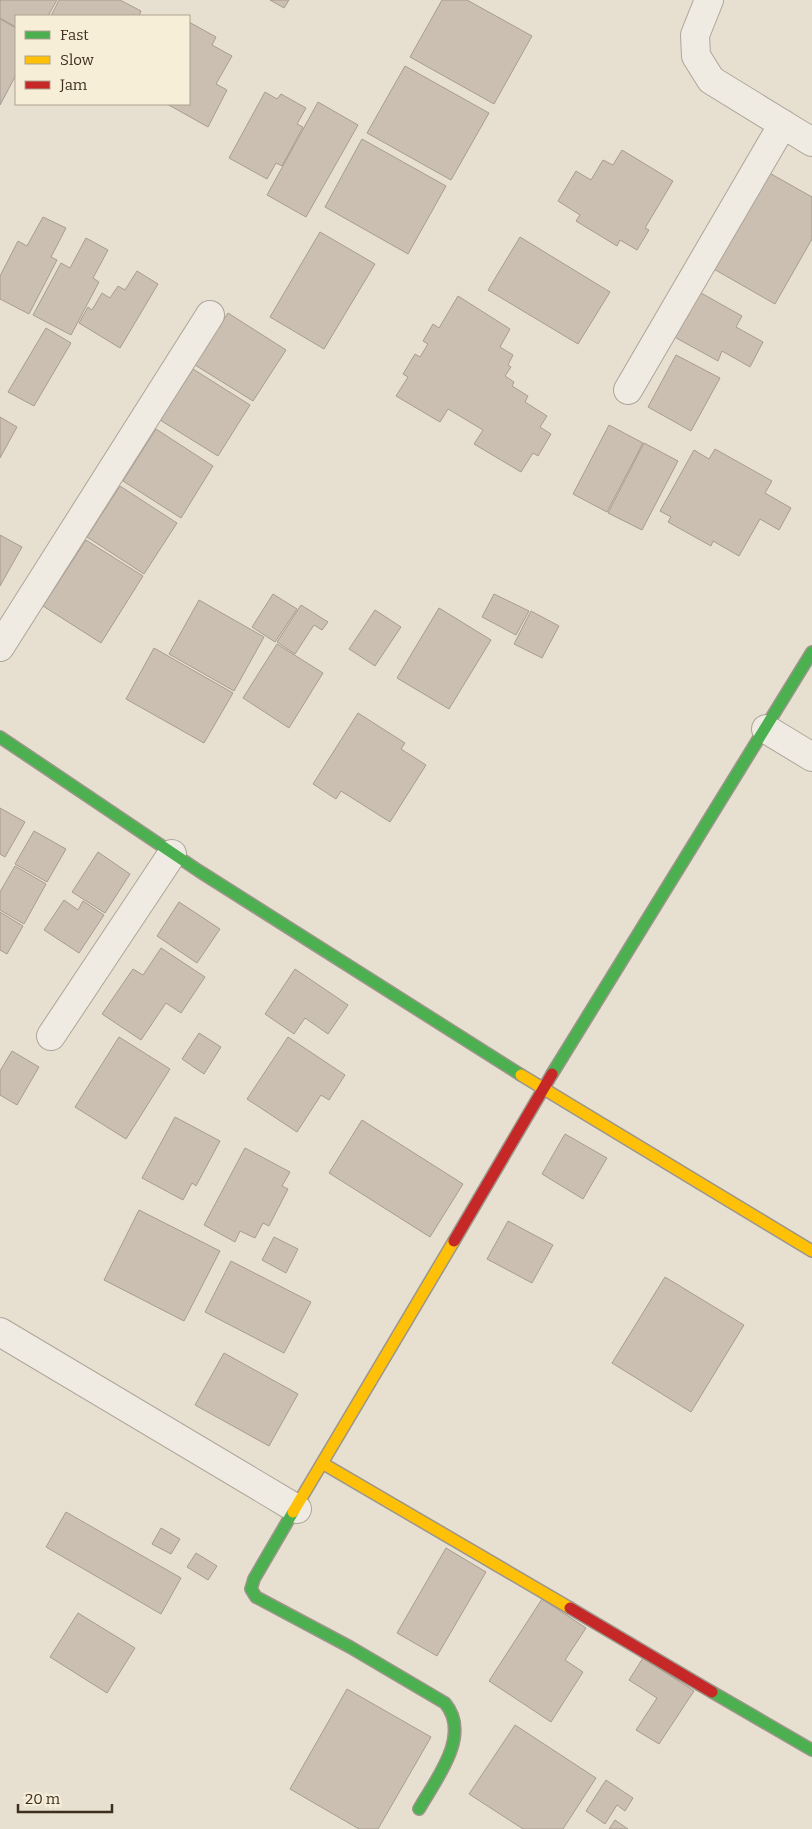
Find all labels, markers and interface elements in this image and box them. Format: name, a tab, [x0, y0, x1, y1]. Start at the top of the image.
legend	[15, 15, 190, 105]
text: Fast	[60, 26, 89, 44]
text: Slow	[60, 51, 95, 69]
text: Jam	[59, 76, 88, 94]
scale bar	[18, 1782, 111, 1814]
text: 20 m	[25, 1790, 61, 1808]

